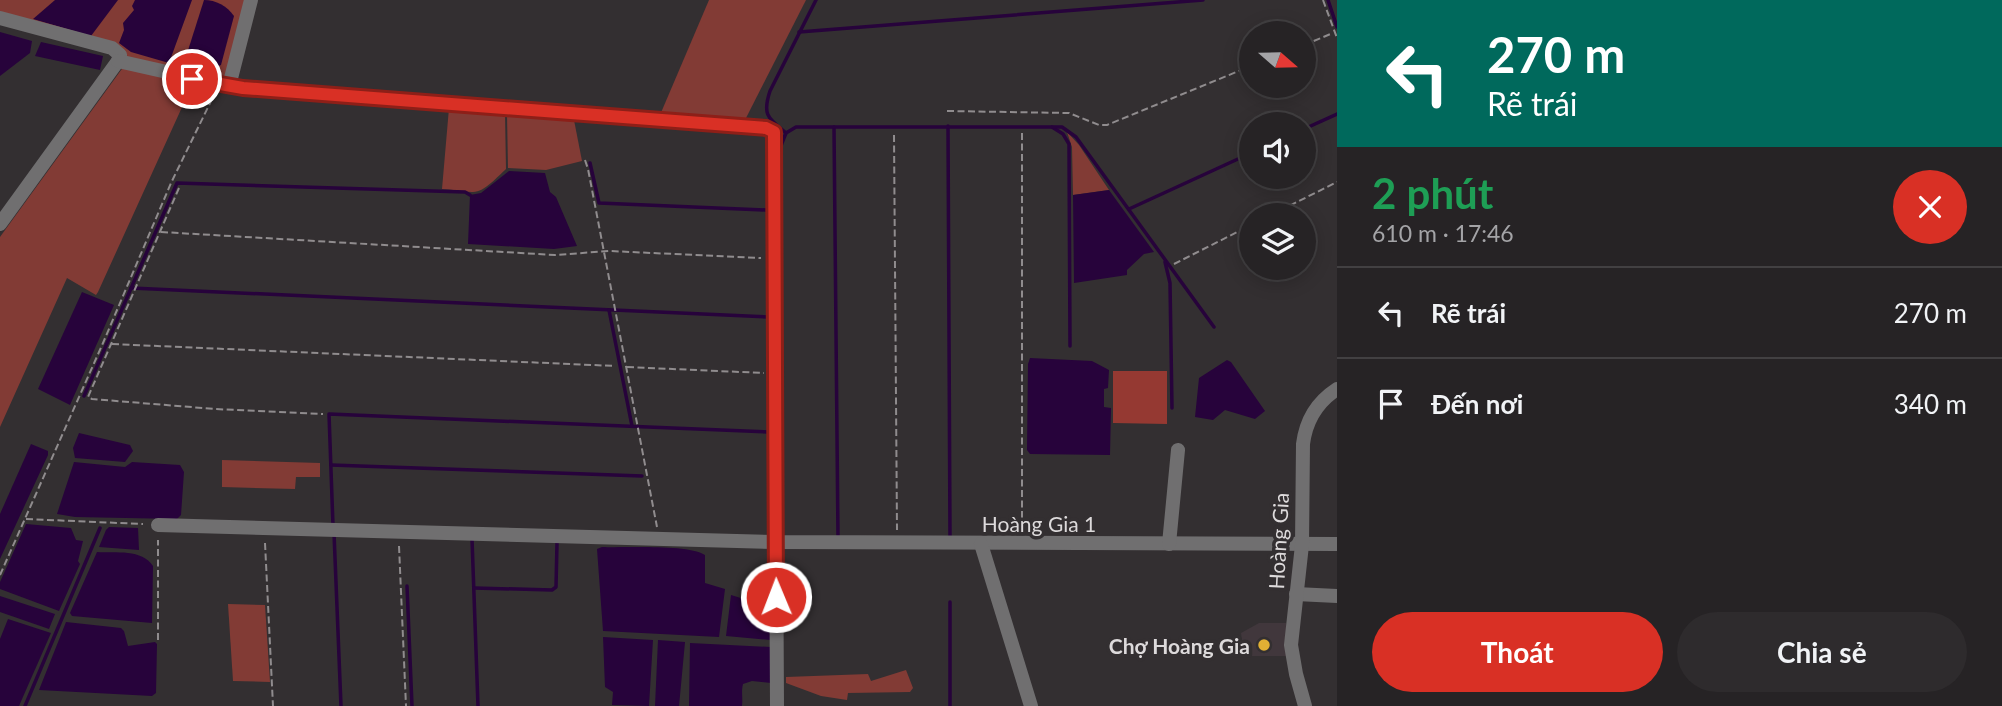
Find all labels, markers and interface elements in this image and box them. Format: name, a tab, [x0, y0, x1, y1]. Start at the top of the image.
north arrow	[1239, 21, 1316, 98]
map controls	[1239, 21, 1316, 280]
text: 270 m	[1487, 25, 1625, 83]
icon: left	[1372, 28, 1463, 119]
pin	[162, 49, 222, 109]
icon: arrive	[173, 60, 211, 98]
text: Rẽ trái	[1487, 84, 1578, 123]
button: sound	[1239, 112, 1316, 189]
text: 2 phút	[1372, 168, 1493, 218]
button: close	[1893, 170, 1967, 244]
button: layers	[1239, 203, 1316, 280]
text: 610 m · 17:46	[1372, 219, 1514, 247]
icon: left	[1372, 294, 1410, 332]
text: Rẽ trái	[1431, 297, 1506, 329]
text: 270 m	[1894, 297, 1967, 329]
icon: arrive	[1372, 385, 1410, 423]
text: Đến nơi	[1431, 388, 1523, 420]
text: 340 m	[1894, 388, 1967, 420]
street label: Hoàng Gia	[1263, 492, 1293, 590]
street label: Hoàng Gia 1	[982, 511, 1096, 536]
position arrow	[739, 560, 813, 634]
button: Thoát	[1372, 612, 1663, 692]
button: Chia sẻ	[1677, 612, 1967, 692]
place label: Chợ Hoàng Gia	[1109, 633, 1250, 658]
marker: Chợ Hoàng Gia	[1256, 637, 1272, 653]

